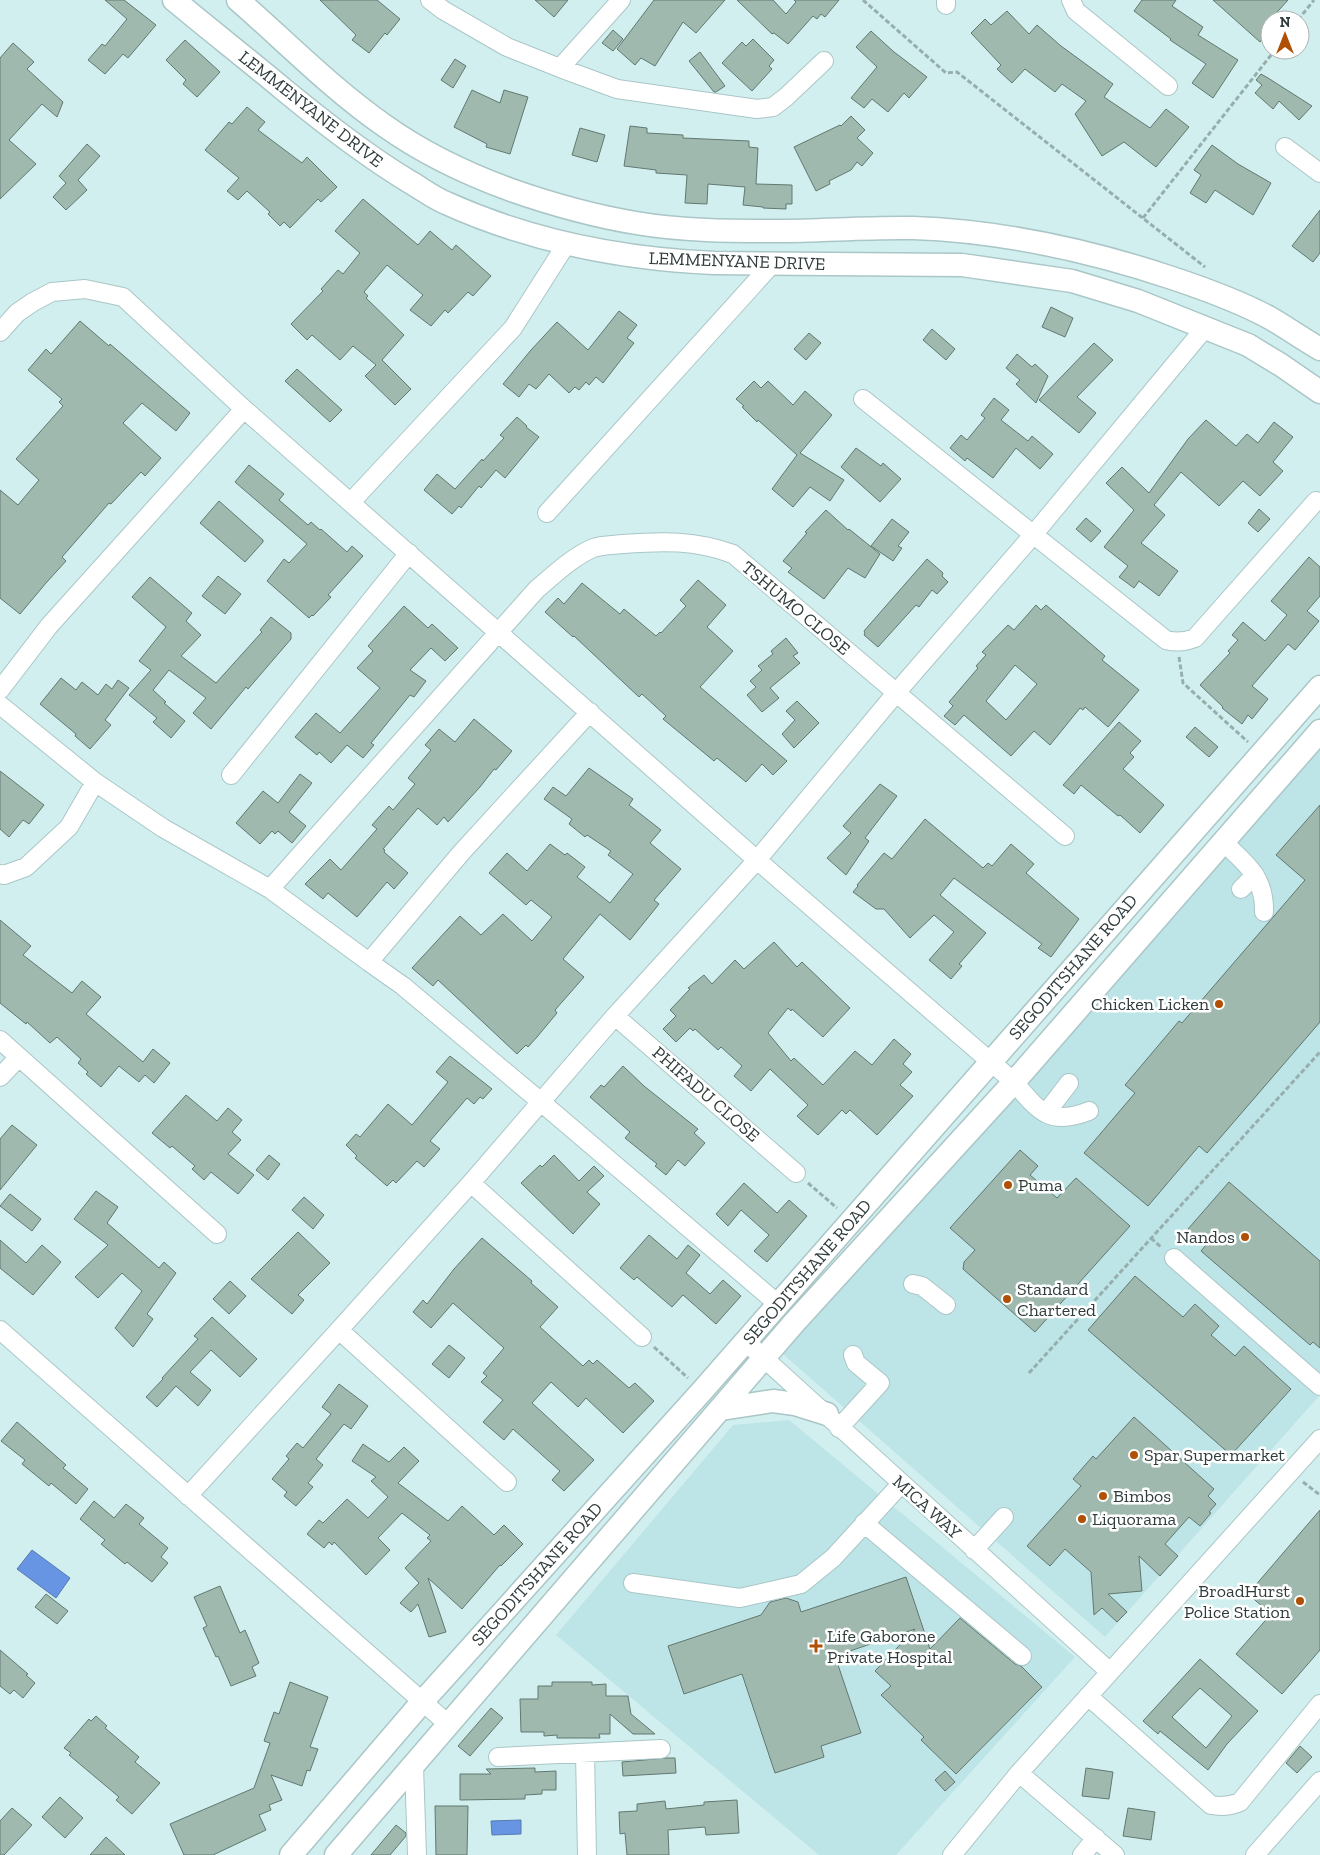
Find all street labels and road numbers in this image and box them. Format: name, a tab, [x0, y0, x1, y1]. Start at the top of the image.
street label: LEMMENYANE DRIVE	[235, 46, 387, 172]
street label: LEMMENYANE DRIVE	[648, 247, 826, 275]
street label: TSHUMO CLOSE	[737, 556, 855, 660]
street label: SEGODITSHANE ROAD	[1004, 890, 1142, 1044]
street label: PHIFADU CLOSE	[648, 1042, 764, 1146]
street label: SEGODITSHANE ROAD	[738, 1195, 876, 1349]
street label: MICA WAY	[888, 1470, 966, 1544]
street label: SEGODITSHANE ROAD	[467, 1498, 607, 1650]

